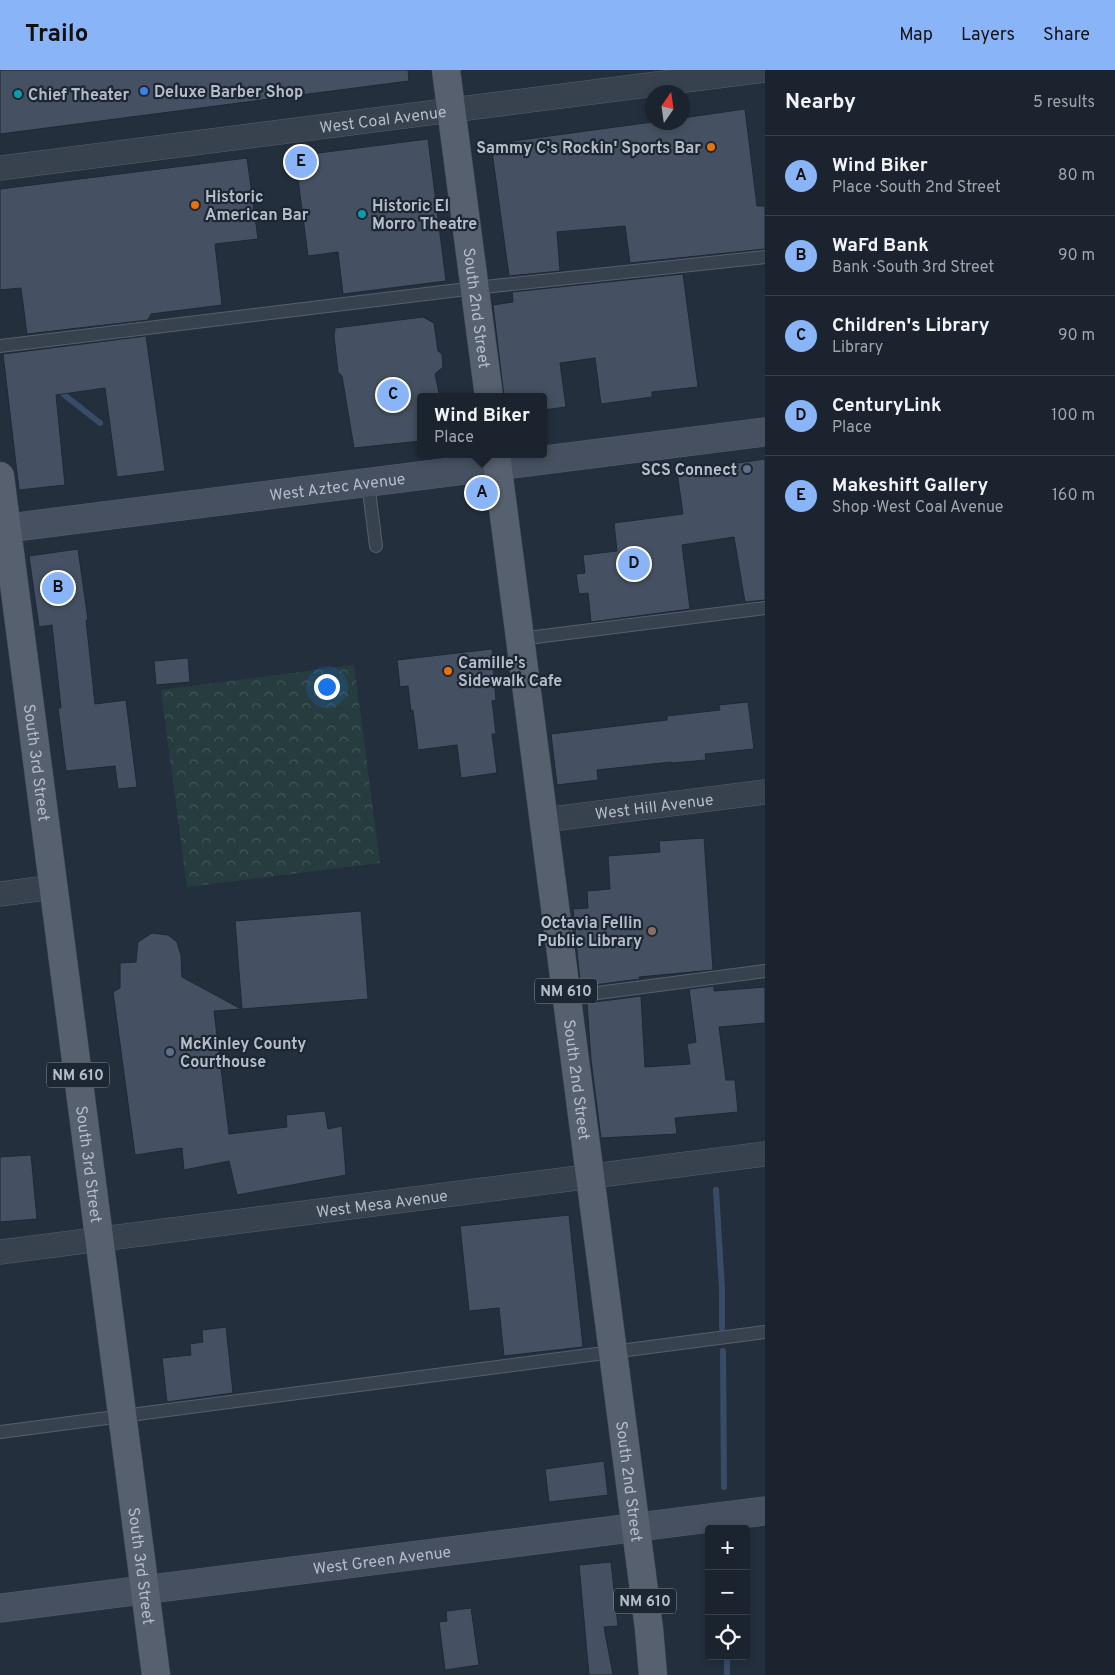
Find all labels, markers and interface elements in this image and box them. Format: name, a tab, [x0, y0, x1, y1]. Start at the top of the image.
text: Trailo	[25, 20, 88, 50]
text: Map	[899, 24, 933, 47]
text: Layers	[961, 24, 1015, 47]
text: Share	[1043, 24, 1090, 47]
place label: Deluxe Barber Shop	[154, 83, 303, 103]
marker: Deluxe Barber Shop	[138, 85, 150, 97]
north arrow	[645, 85, 690, 130]
place label: Chief Theater	[28, 86, 130, 106]
marker: Chief Theater	[12, 88, 24, 100]
text: Nearby	[785, 89, 856, 116]
text: 5 results	[1033, 93, 1095, 113]
street label: West Coal Avenue	[319, 103, 448, 139]
place label: Sammy C's Rockin' Sports Bar	[476, 139, 701, 159]
marker: Sammy C's Rockin' Sports Bar	[705, 141, 717, 153]
pin: E	[285, 143, 317, 181]
text: Wind Biker	[832, 154, 928, 178]
text: A	[795, 166, 807, 186]
text: 80 m	[1058, 166, 1095, 186]
text: Place · South 2nd Street	[832, 178, 1001, 198]
place label: Historic American Bar	[205, 188, 309, 226]
place label: Historic El Morro Theatre	[372, 197, 477, 235]
marker: Historic American Bar	[189, 199, 201, 211]
marker: Historic El Morro Theatre	[356, 208, 368, 220]
text: WaFd Bank	[832, 234, 929, 258]
text: B	[795, 246, 807, 266]
text: 90 m	[1058, 246, 1095, 266]
street label: South 2nd Street	[457, 247, 493, 370]
text: Bank · South 3rd Street	[832, 258, 994, 278]
text: Children's Library	[832, 314, 990, 338]
text: C	[796, 326, 806, 346]
text: 90 m	[1058, 326, 1095, 346]
text: Library	[832, 338, 883, 358]
pin: C	[377, 376, 409, 414]
popup	[417, 393, 547, 458]
text: CenturyLink	[832, 394, 942, 418]
text: Wind Biker	[434, 404, 530, 428]
text: D	[795, 406, 807, 426]
text: 100 m	[1051, 406, 1095, 426]
text: Place	[832, 418, 872, 438]
text: Place	[434, 428, 474, 448]
place label: SCS Connect	[641, 461, 737, 481]
marker: SCS Connect	[741, 463, 753, 475]
street label: West Aztec Avenue	[269, 470, 407, 507]
pin: A	[466, 474, 498, 512]
text: Makeshift Gallery	[832, 474, 988, 498]
text: E	[796, 486, 806, 506]
text: 160 m	[1052, 486, 1095, 506]
text: Shop · West Coal Avenue	[832, 498, 1003, 518]
pin: D	[618, 545, 650, 583]
pin: B	[42, 569, 74, 607]
place label: Camille's Sidewalk Cafe	[458, 654, 562, 692]
marker: Camille's Sidewalk Cafe	[442, 665, 454, 677]
your location	[314, 674, 340, 700]
street label: South 3rd Street	[18, 703, 53, 823]
street label: West Hill Avenue	[594, 791, 715, 825]
place label: Octavia Fellin Public Library	[537, 914, 642, 952]
marker: Octavia Fellin Public Library	[646, 925, 658, 937]
road number: NM 610	[535, 978, 597, 1004]
street label: South 2nd Street	[558, 1018, 593, 1142]
place label: McKinley County Courthouse	[180, 1035, 306, 1073]
marker: McKinley County Courthouse	[164, 1046, 176, 1058]
road number: NM 610	[47, 1062, 109, 1088]
street label: South 3rd Street	[70, 1105, 105, 1224]
street label: West Mesa Avenue	[315, 1187, 449, 1223]
street label: South 2nd Street	[610, 1420, 646, 1543]
street label: South 3rd Street	[122, 1506, 157, 1626]
map controls	[705, 1525, 750, 1660]
button: +	[705, 1525, 750, 1570]
street label: West Green Avenue	[312, 1543, 452, 1580]
button: −	[705, 1570, 750, 1615]
road number: NM 610	[614, 1588, 676, 1614]
button: locate	[705, 1615, 750, 1660]

